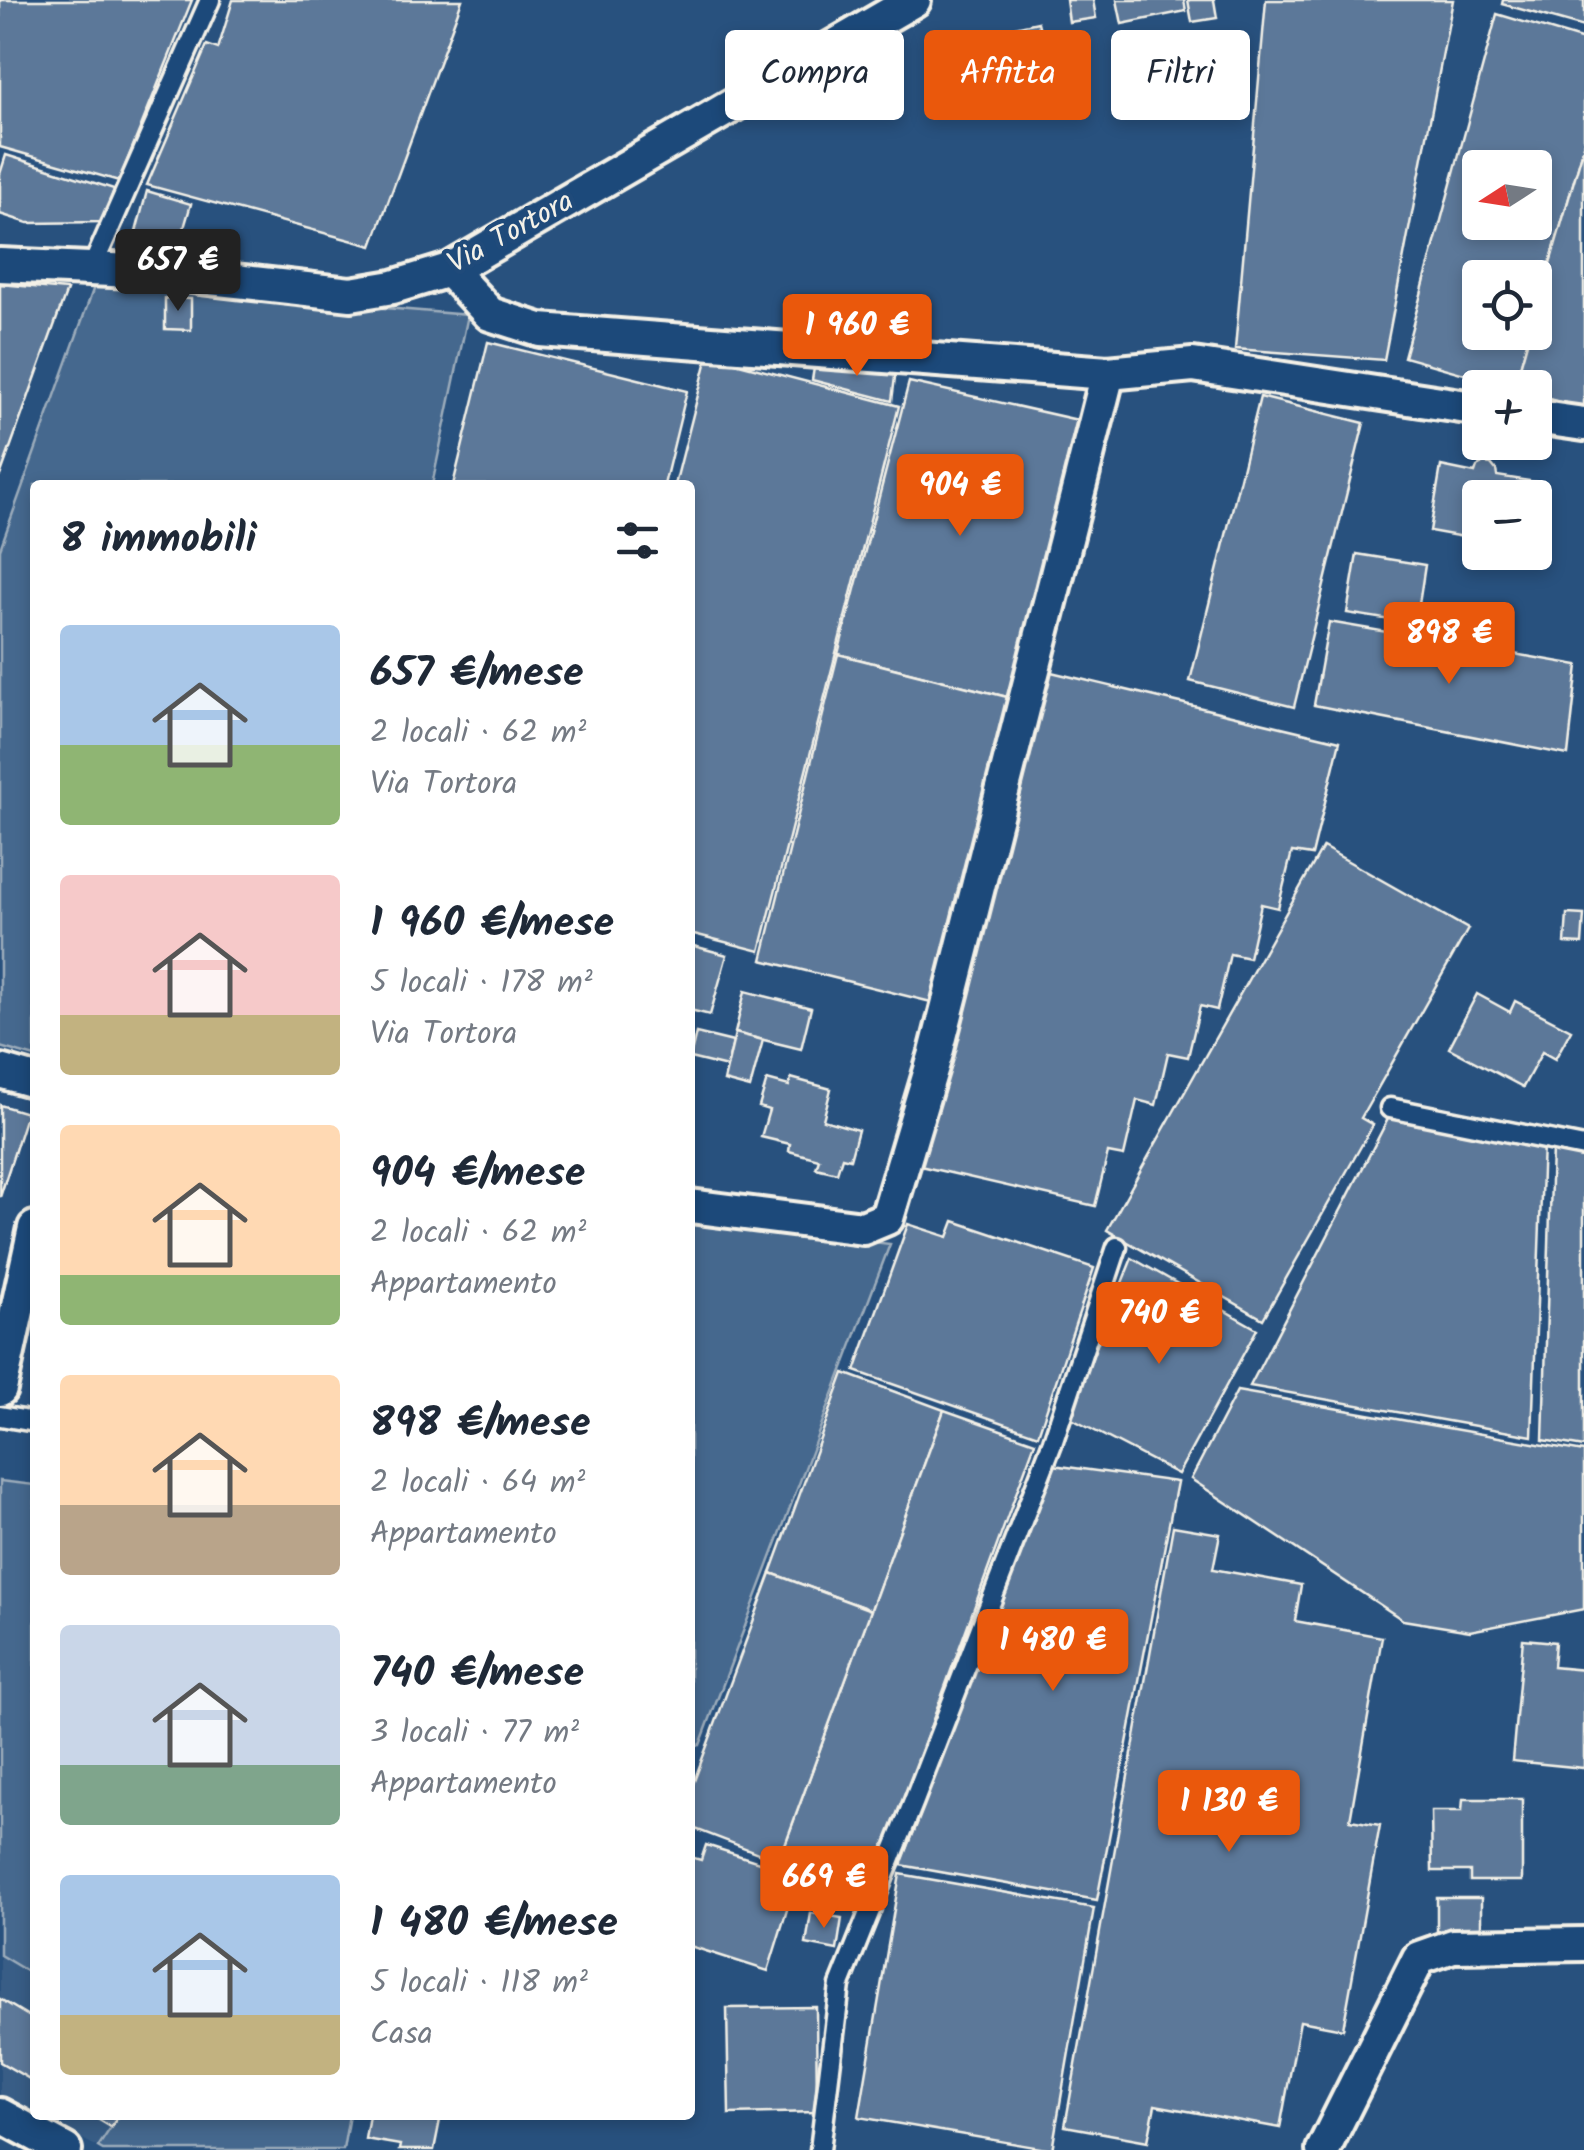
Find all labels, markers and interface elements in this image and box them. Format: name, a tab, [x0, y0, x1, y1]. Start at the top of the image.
chip: Compra	[725, 30, 904, 120]
chip: Affitta	[924, 30, 1091, 120]
chip: Filtri	[1111, 30, 1250, 120]
north arrow	[1462, 150, 1552, 240]
map controls	[1462, 150, 1552, 570]
street label: Via Tortora	[439, 179, 583, 287]
pin: 657 €	[108, 229, 248, 314]
text: 657 €	[137, 236, 219, 287]
button: locate	[1462, 260, 1552, 350]
pin: 1 960 €	[765, 294, 949, 379]
text: 1 960 €	[805, 301, 909, 352]
button: +	[1462, 370, 1552, 460]
pin: 904 €	[890, 454, 1030, 539]
text: 904 €	[919, 461, 1001, 512]
button: −	[1462, 480, 1552, 570]
text: 8 immobili	[60, 507, 257, 574]
icon: filters	[610, 513, 665, 568]
pin: 898 €	[1379, 602, 1519, 687]
text: 898 €	[1406, 609, 1492, 660]
text: 657 €/mese	[370, 641, 584, 708]
icon: home	[140, 665, 260, 785]
text: 2 locali · 62 m²	[370, 708, 586, 759]
text: Via Tortora	[370, 759, 517, 810]
text: 1 960 €/mese	[370, 891, 614, 958]
icon: home	[140, 915, 260, 1035]
text: 5 locali · 178 m²	[370, 958, 593, 1009]
text: Via Tortora	[370, 1009, 517, 1060]
text: 904 €/mese	[370, 1141, 585, 1208]
icon: home	[140, 1165, 260, 1285]
text: 2 locali · 62 m²	[370, 1208, 586, 1259]
text: Appartamento	[370, 1259, 557, 1310]
pin: 740 €	[1089, 1282, 1229, 1367]
text: 740 €	[1118, 1289, 1200, 1340]
text: 898 €/mese	[370, 1391, 590, 1458]
icon: home	[140, 1415, 260, 1535]
text: 2 locali · 64 m²	[370, 1458, 585, 1509]
text: Appartamento	[370, 1509, 557, 1560]
pin: 1 480 €	[961, 1609, 1145, 1694]
text: 1 480 €	[999, 1616, 1107, 1667]
text: 740 €/mese	[370, 1641, 584, 1708]
icon: home	[140, 1665, 260, 1785]
text: 3 locali · 77 m²	[370, 1708, 579, 1759]
text: Appartamento	[370, 1759, 557, 1810]
pin: 1 130 €	[1137, 1770, 1321, 1855]
text: 1 130 €	[1180, 1777, 1278, 1828]
pin: 669 €	[754, 1846, 894, 1931]
text: 669 €	[782, 1853, 866, 1904]
text: 1 480 €/mese	[370, 1891, 618, 1958]
icon: home	[140, 1915, 260, 2035]
text: 5 locali · 118 m²	[370, 1958, 588, 2009]
text: Casa	[370, 2009, 433, 2060]

